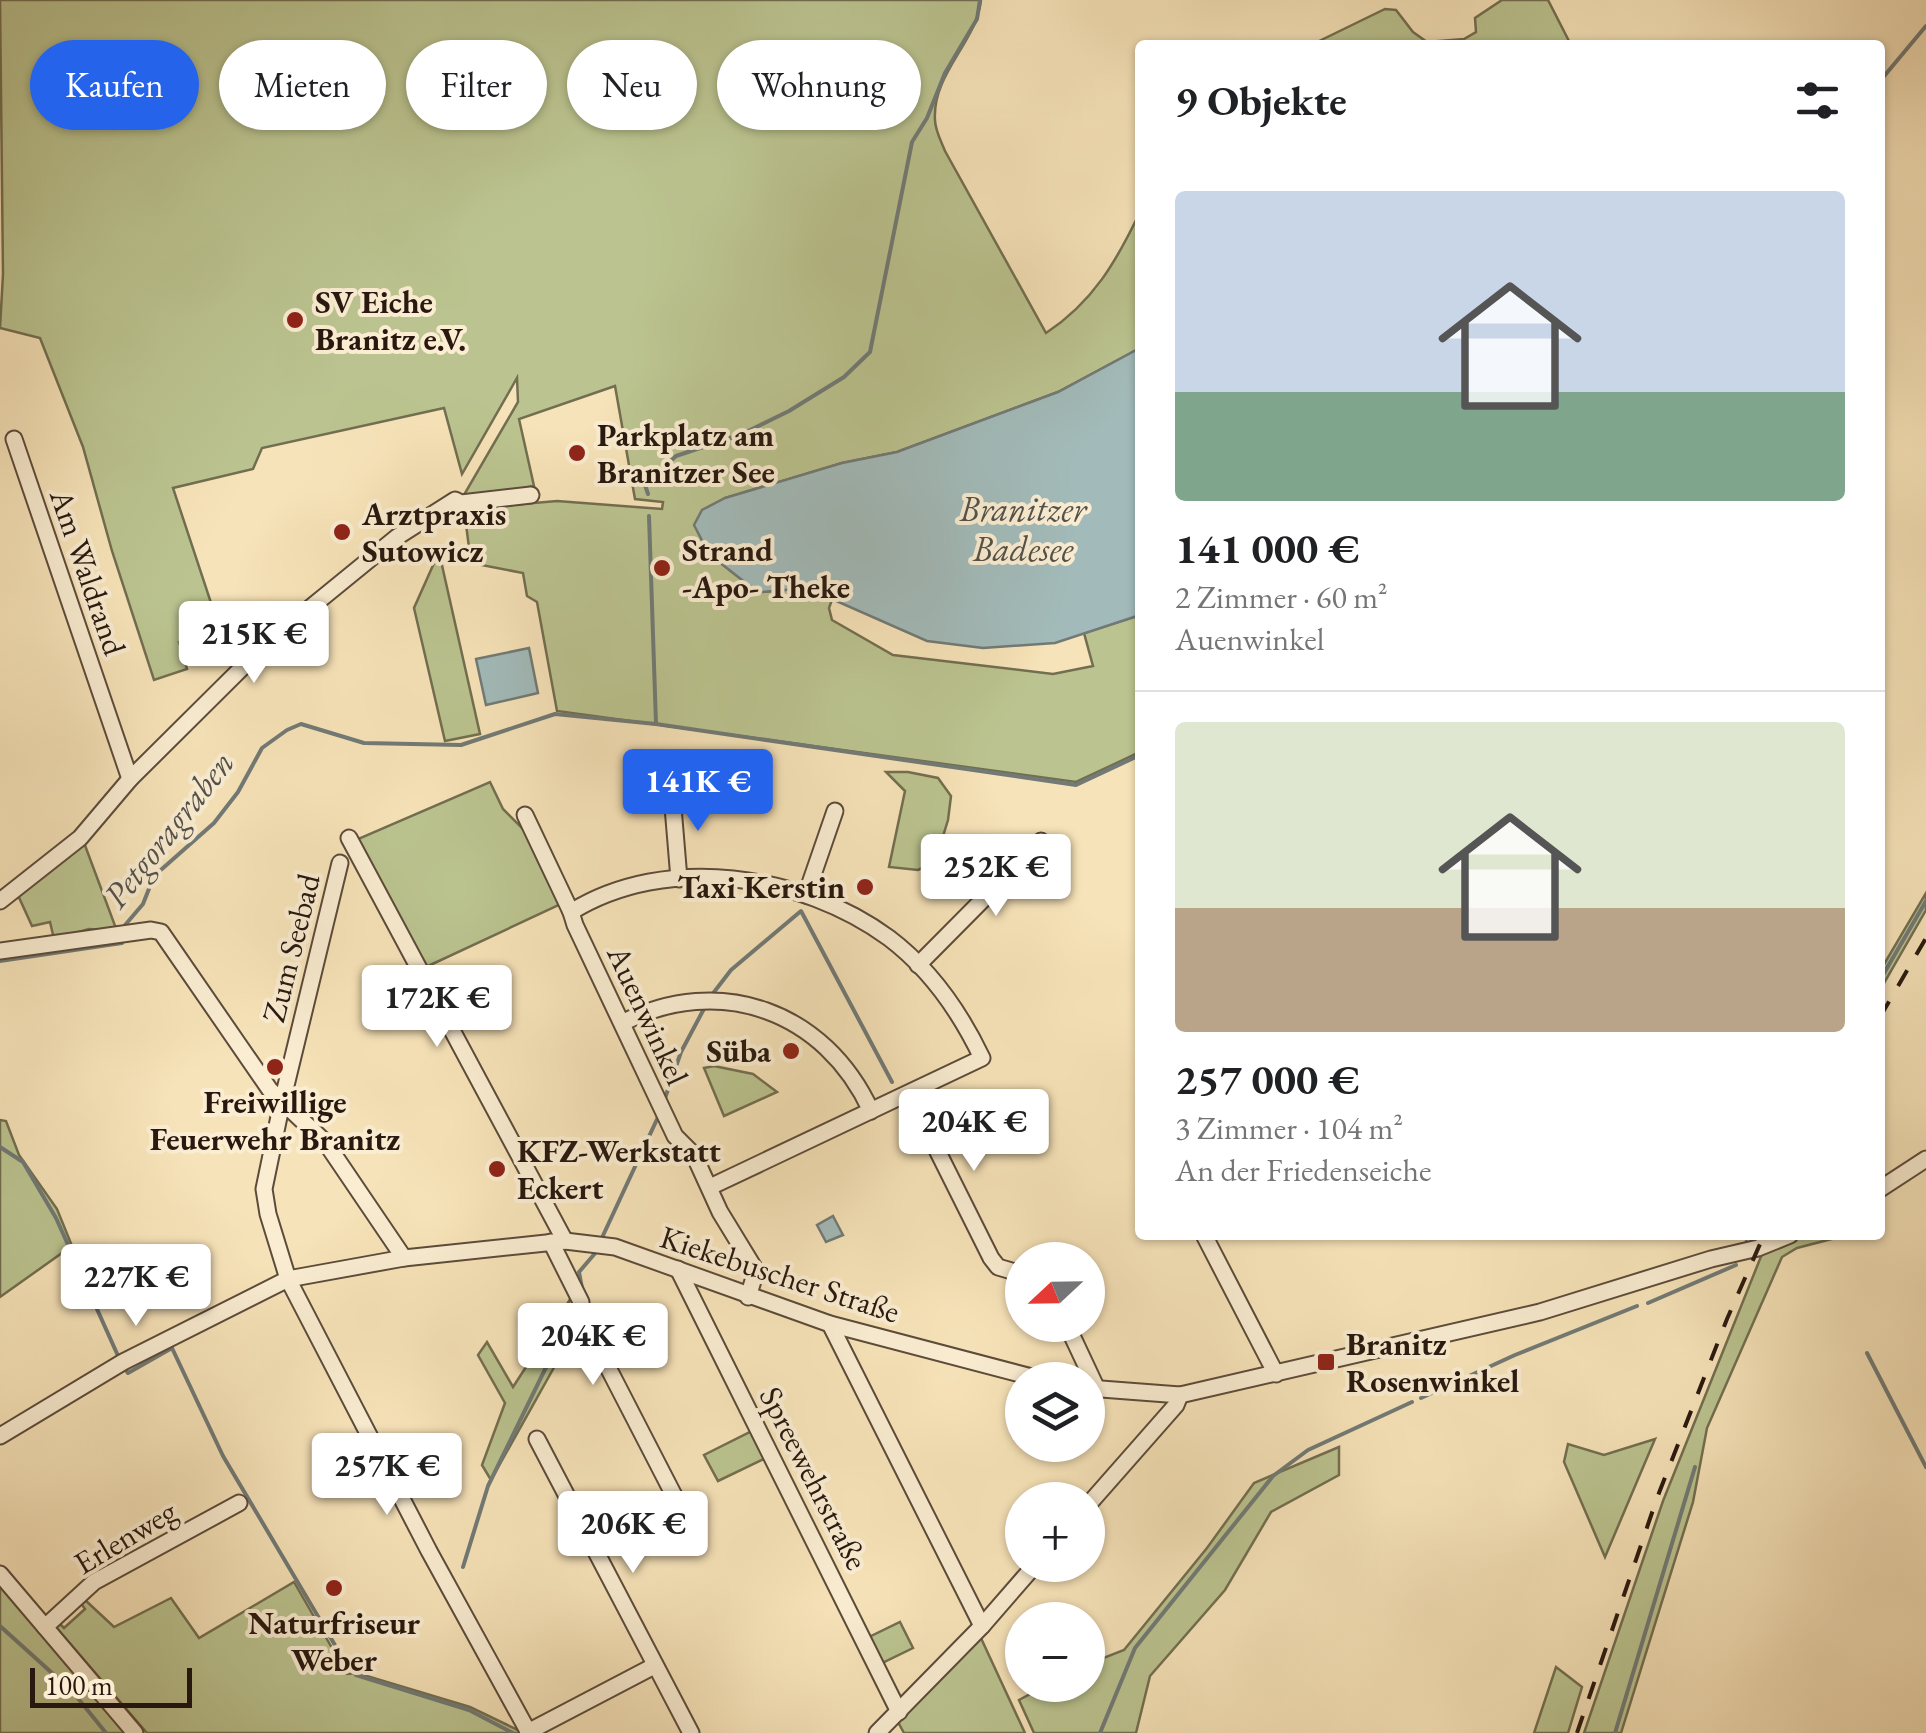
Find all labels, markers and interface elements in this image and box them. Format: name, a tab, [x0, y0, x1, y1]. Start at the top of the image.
chip: Kaufen	[30, 40, 199, 130]
chip: Mieten	[219, 40, 386, 130]
chip: Filter	[406, 40, 547, 130]
chip: Neu	[567, 40, 697, 130]
chip: Wohnung	[717, 40, 921, 130]
text: 9 Objekte	[1175, 73, 1347, 128]
icon: filters	[1790, 73, 1845, 128]
icon: home	[1420, 256, 1600, 436]
place label: SV Eiche Branitz e.V.	[315, 281, 466, 360]
marker: SV Eiche Branitz e.V.	[284, 309, 306, 331]
place label: Parkplatz am Branitzer See	[597, 414, 775, 493]
marker: Parkplatz am Branitzer See	[566, 442, 588, 464]
street label: Am Waldrand	[40, 483, 136, 661]
water label: Branitzer Badesee	[959, 486, 1088, 571]
place label: Arztpraxis Sutowicz	[361, 493, 506, 572]
marker: Arztpraxis Sutowicz	[331, 521, 353, 543]
text: 141 000 €	[1175, 521, 1359, 576]
place label: Strand -Apo- Theke	[682, 529, 850, 608]
marker: Strand -Apo- Theke	[651, 557, 673, 579]
text: 2 Zimmer · 60 m²	[1175, 576, 1388, 618]
pin: 215K €	[173, 601, 335, 686]
text: 215K €	[201, 612, 307, 654]
text: Auenwinkel	[1175, 618, 1324, 660]
water label: Petgoragraben	[92, 741, 244, 917]
pin: 141K €	[617, 749, 779, 834]
text: 141K €	[645, 760, 751, 802]
icon: home	[1420, 787, 1600, 967]
pin: 252K €	[915, 834, 1077, 919]
text: 252K €	[943, 845, 1049, 887]
place label: Taxi Kerstin	[677, 866, 845, 908]
street label: Zum Seebad	[252, 869, 330, 1027]
marker: Taxi Kerstin	[854, 876, 876, 898]
street label: Auenwinkel	[597, 938, 699, 1092]
pin: 172K €	[356, 965, 518, 1050]
text: 172K €	[384, 976, 490, 1018]
place label: Süba	[706, 1030, 772, 1072]
marker: Süba	[780, 1040, 802, 1062]
text: 257 000 €	[1175, 1052, 1359, 1107]
marker: Freiwillige Feuerwehr Branitz	[264, 1056, 286, 1078]
place label: Freiwillige Feuerwehr Branitz	[150, 1081, 400, 1160]
pin: 204K €	[893, 1089, 1055, 1174]
text: 204K €	[921, 1100, 1027, 1142]
text: 3 Zimmer · 104 m²	[1175, 1107, 1403, 1149]
place label: KFZ-Werkstatt Eckert	[517, 1130, 721, 1209]
text: An der Friedenseiche	[1175, 1149, 1431, 1191]
marker: KFZ-Werkstatt Eckert	[486, 1158, 508, 1180]
street label: Kiekebuscher Straße	[655, 1215, 905, 1333]
north arrow	[1005, 1242, 1105, 1342]
map controls	[1005, 1242, 1105, 1702]
pin: 227K €	[55, 1244, 217, 1329]
text: 227K €	[83, 1255, 189, 1297]
pin: 204K €	[512, 1303, 674, 1388]
text: 204K €	[540, 1314, 646, 1356]
place label: Branitz Rosenwinkel	[1346, 1323, 1520, 1402]
marker: Branitz Rosenwinkel	[1315, 1351, 1337, 1373]
button: layers	[1005, 1362, 1105, 1462]
street label: Spreewehrstraße	[750, 1379, 878, 1577]
pin: 257K €	[306, 1433, 468, 1518]
text: 257K €	[334, 1444, 440, 1486]
button: +	[1005, 1482, 1105, 1582]
street label: Erlenweg	[66, 1489, 185, 1584]
pin: 206K €	[552, 1491, 714, 1576]
text: 206K €	[580, 1502, 686, 1544]
marker: Naturfriseur Weber	[323, 1577, 345, 1599]
place label: Naturfriseur Weber	[248, 1602, 421, 1681]
button: −	[1005, 1602, 1105, 1702]
scale bar	[30, 1663, 192, 1708]
text: 100 m	[45, 1667, 113, 1703]

